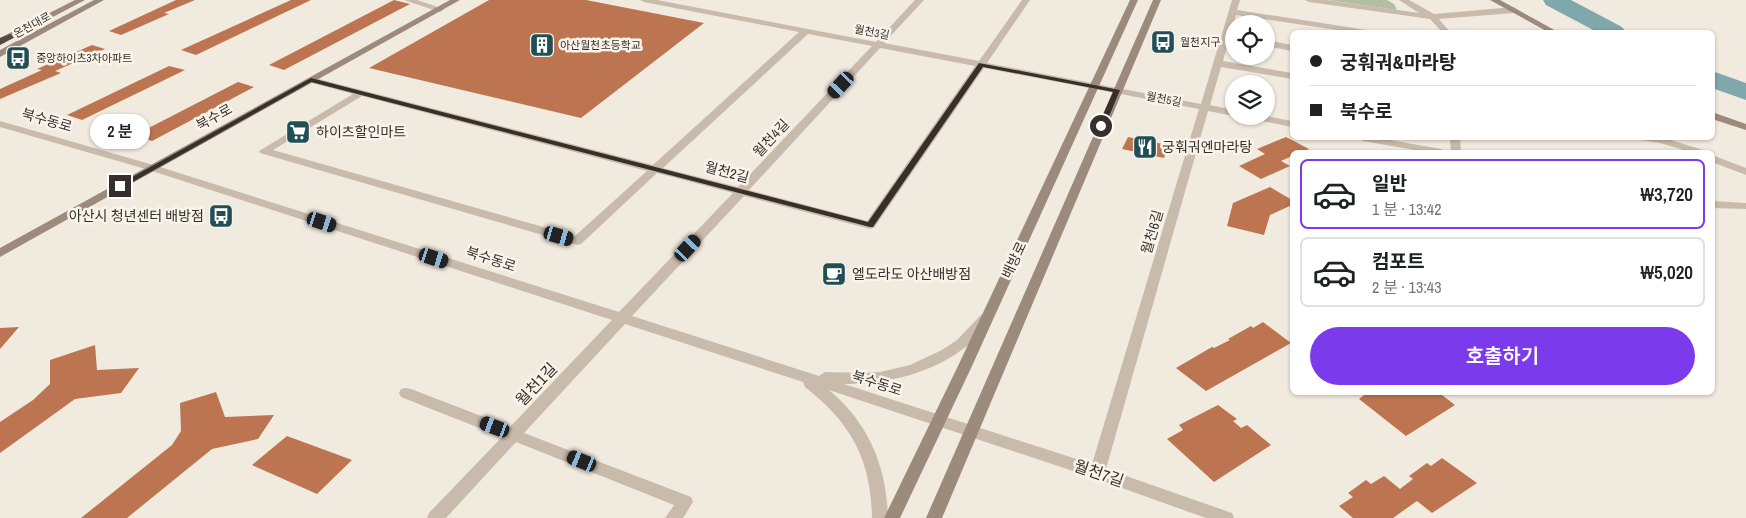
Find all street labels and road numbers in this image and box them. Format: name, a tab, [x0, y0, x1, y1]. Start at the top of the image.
street label: 온천대로	[11, 9, 53, 41]
street label: 월천3길	[853, 22, 891, 42]
street label: 월천5길	[1145, 89, 1183, 109]
street label: 북수로	[193, 100, 235, 134]
street label: 북수동로	[20, 104, 74, 136]
street label: 월천4길	[749, 115, 793, 161]
street label: 월천2길	[703, 157, 751, 187]
street label: 월천6길	[1137, 208, 1167, 256]
street label: 배방로	[998, 239, 1030, 281]
street label: 북수동로	[464, 242, 518, 276]
street label: 월천1길	[510, 358, 562, 410]
street label: 북수동로	[850, 366, 904, 400]
street label: 월천7길	[1071, 454, 1127, 492]

